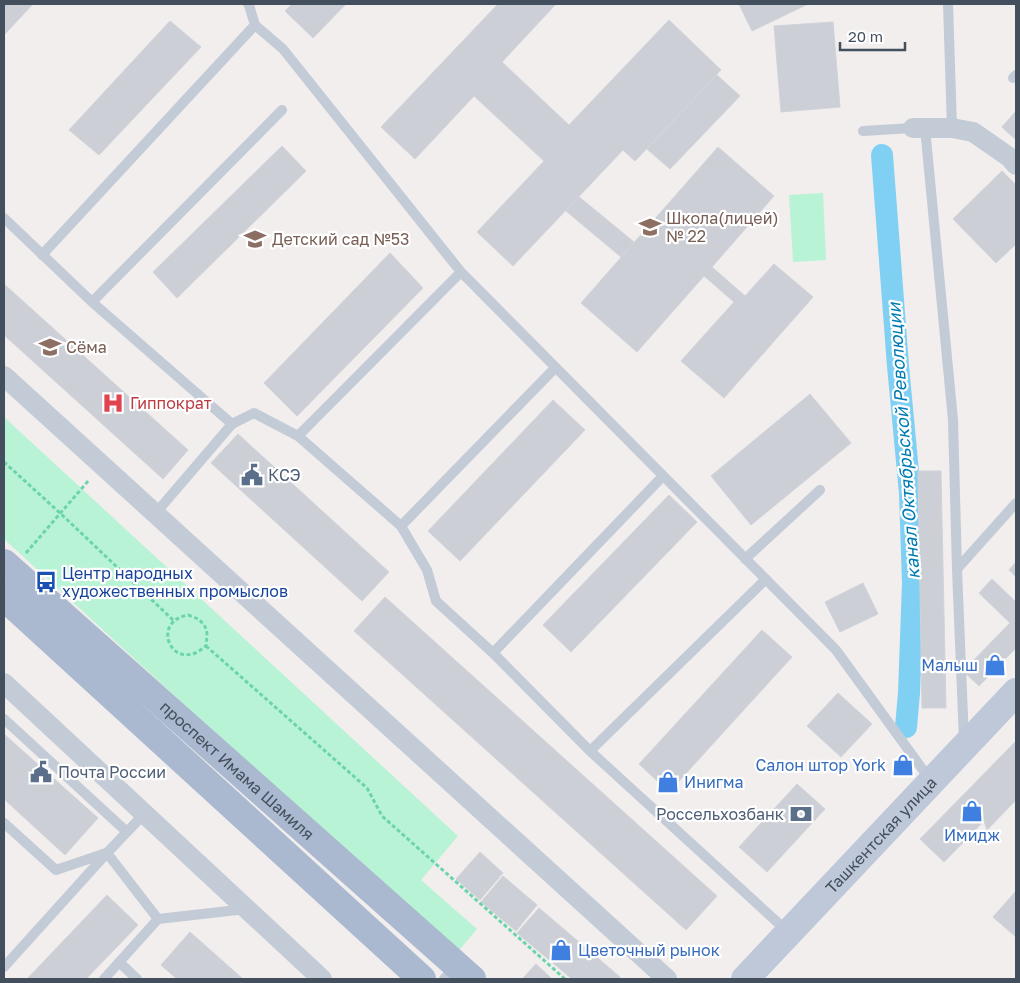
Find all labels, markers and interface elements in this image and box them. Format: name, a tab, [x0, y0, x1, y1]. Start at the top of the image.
scale bar	[840, 20, 905, 52]
text: 20 m	[848, 27, 883, 45]
place label: Школа(лицей) № 22	[666, 208, 778, 246]
school or university icon: Школа(лицей) № 22	[637, 214, 663, 240]
school or university icon: Детский сад №53	[242, 226, 268, 252]
place label: Детский сад №53	[272, 229, 409, 249]
water label: канал Октябрьской Революции	[882, 301, 924, 580]
school or university icon: Сёма	[37, 334, 63, 360]
place label: Сёма	[66, 337, 107, 357]
hospital icon: Гиппократ	[100, 390, 126, 416]
place label: Гиппократ	[130, 393, 212, 413]
public building icon: КСЭ	[239, 462, 265, 488]
place label: КСЭ	[268, 465, 301, 485]
place label: Центр народных художественных промыслов	[62, 563, 288, 601]
bus stop icon: Центр народных художественных промыслов	[33, 569, 59, 595]
shop icon: Малыш	[982, 652, 1008, 678]
place label: Малыш	[921, 655, 978, 675]
street label: проспект Имама Шамиля	[156, 697, 318, 844]
shop icon: Салон штор York	[890, 752, 916, 778]
place label: Салон штор York	[755, 755, 886, 775]
public building icon: Почта России	[28, 759, 54, 785]
place label: Почта России	[58, 762, 166, 782]
shop icon: Инигма	[655, 769, 681, 795]
place label: Инигма	[684, 772, 744, 792]
street label: Ташкентская улица	[821, 773, 941, 898]
shop icon: Имидж	[959, 798, 985, 824]
bank icon: Россельхозбанк	[788, 801, 814, 827]
place label: Россельхозбанк	[656, 804, 784, 824]
place label: Имидж	[944, 825, 1000, 845]
shop icon: Цветочный рынок	[548, 937, 574, 963]
place label: Цветочный рынок	[578, 940, 720, 960]

